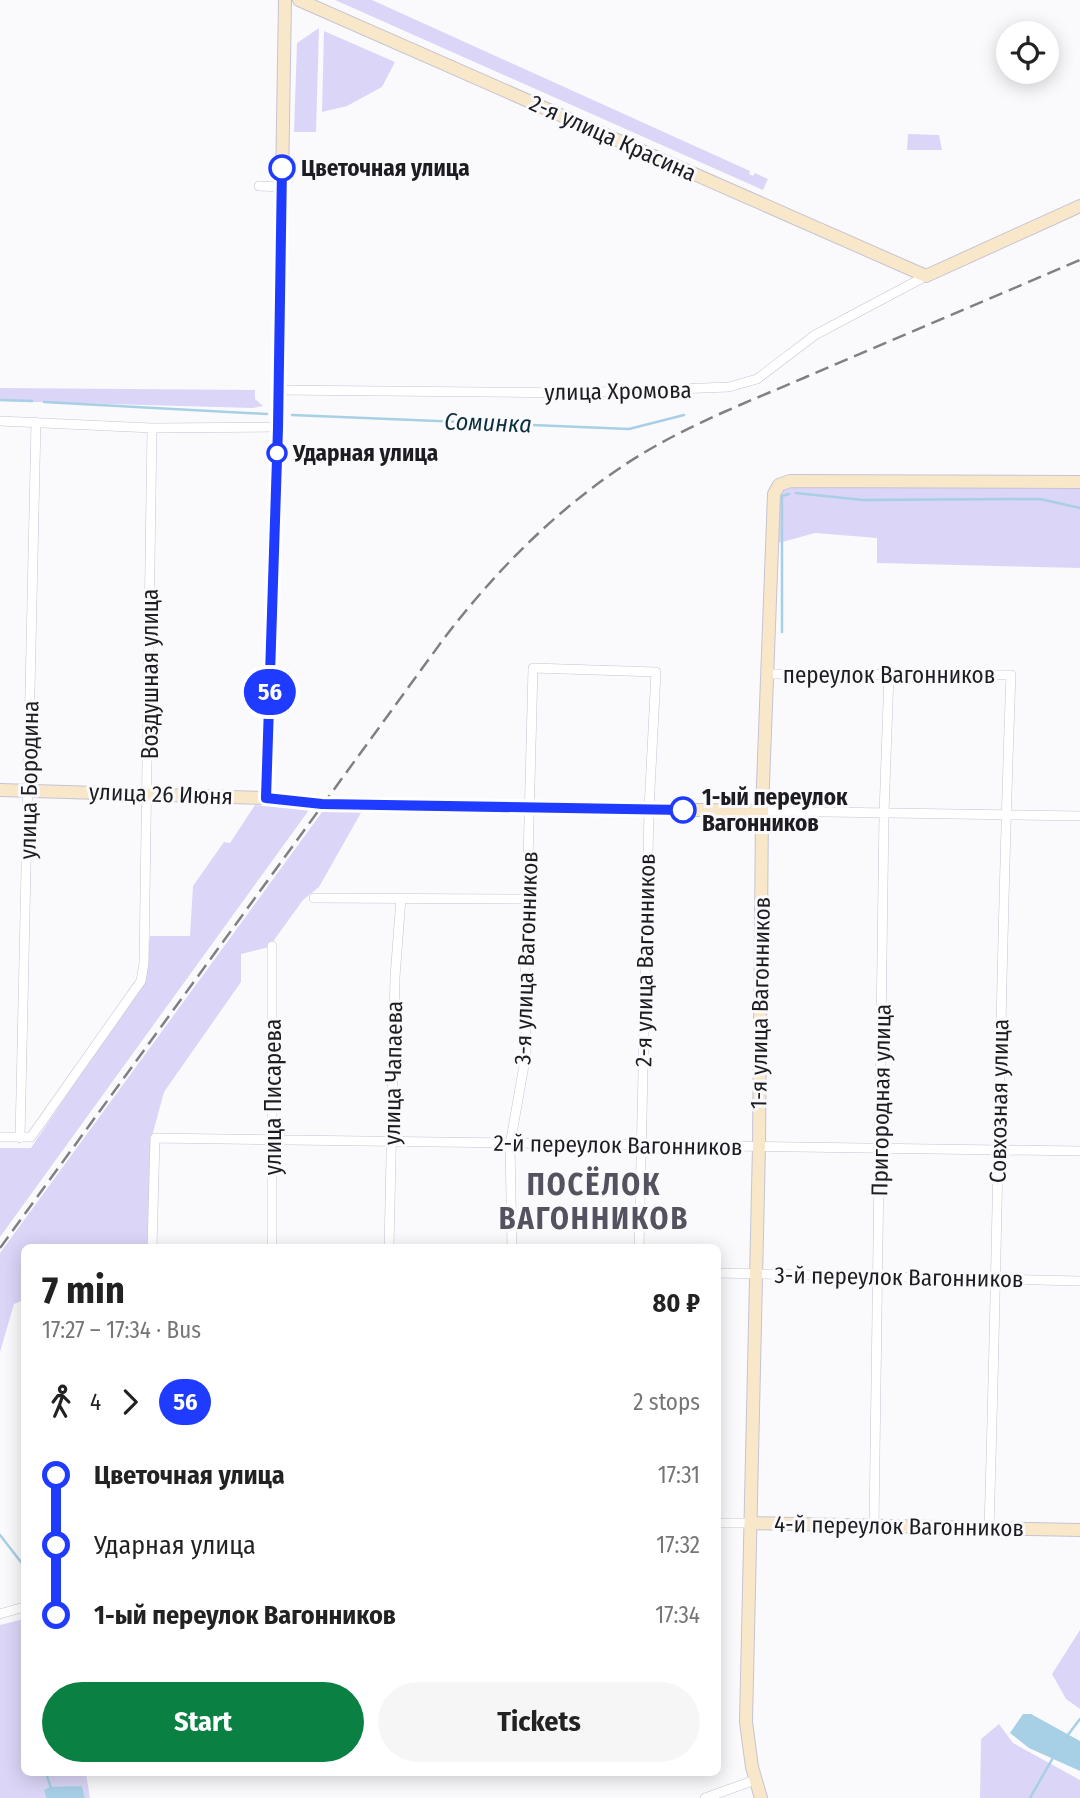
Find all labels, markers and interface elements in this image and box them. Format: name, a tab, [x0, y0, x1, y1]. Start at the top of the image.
map controls	[996, 21, 1059, 84]
button: locate	[996, 21, 1059, 84]
street label: 2-я улица Красина	[525, 89, 701, 187]
place label: Цветочная улица	[301, 154, 470, 182]
marker: Цветочная улица	[269, 155, 295, 181]
street label: улица Хромова	[544, 376, 692, 406]
water label: Соминка	[444, 407, 532, 439]
place label: Ударная улица	[292, 439, 438, 467]
marker: Ударная улица	[267, 443, 287, 463]
street label: Воздушная улица	[136, 589, 164, 759]
street label: переулок Вагонников	[783, 661, 995, 689]
line badge: 56	[238, 669, 302, 715]
text: 56	[258, 678, 282, 706]
street label: улица Бородина	[14, 700, 44, 860]
street label: улица 26 Июня	[89, 777, 233, 811]
place label: 1-ый переулок Вагонников	[702, 783, 848, 837]
marker: 1-ый переулок Вагонников	[670, 797, 696, 823]
street label: 3-я улица Вагонников	[508, 851, 544, 1065]
street label: 2-я улица Вагонников	[629, 853, 661, 1067]
street label: 1-я улица Вагонников	[744, 897, 776, 1109]
street label: улица Чапаева	[378, 1001, 408, 1145]
street label: Пригородная улица	[865, 1003, 897, 1197]
street label: улица Писарева	[259, 1019, 287, 1175]
street label: Совхозная улица	[984, 1019, 1014, 1183]
street label: 2-й переулок Вагонников	[493, 1129, 743, 1161]
district label: ПОСЁЛОК ВАГОННИКОВ	[499, 1166, 689, 1237]
street label: 3-й переулок Вагонников	[774, 1261, 1024, 1293]
text: 7 min	[42, 1267, 125, 1313]
text: 80 ₽	[653, 1288, 700, 1319]
text: 17:27 – 17:34 · Bus	[42, 1316, 201, 1344]
icon: walk	[42, 1383, 80, 1421]
icon: forward	[111, 1383, 149, 1421]
text: 4	[90, 1388, 101, 1416]
text: 56	[173, 1388, 197, 1416]
text: 2 stops	[633, 1388, 700, 1416]
text: Цветочная улица	[94, 1460, 285, 1491]
text: 17:31	[658, 1461, 700, 1489]
street label: 4-й переулок Вагонников	[774, 1510, 1024, 1542]
text: Ударная улица	[94, 1530, 256, 1561]
text: 17:32	[656, 1531, 700, 1559]
text: 1-ый переулок Вагонников	[94, 1600, 396, 1631]
text: 17:34	[655, 1601, 700, 1629]
button: Start	[42, 1682, 364, 1762]
button: Tickets	[378, 1682, 700, 1762]

